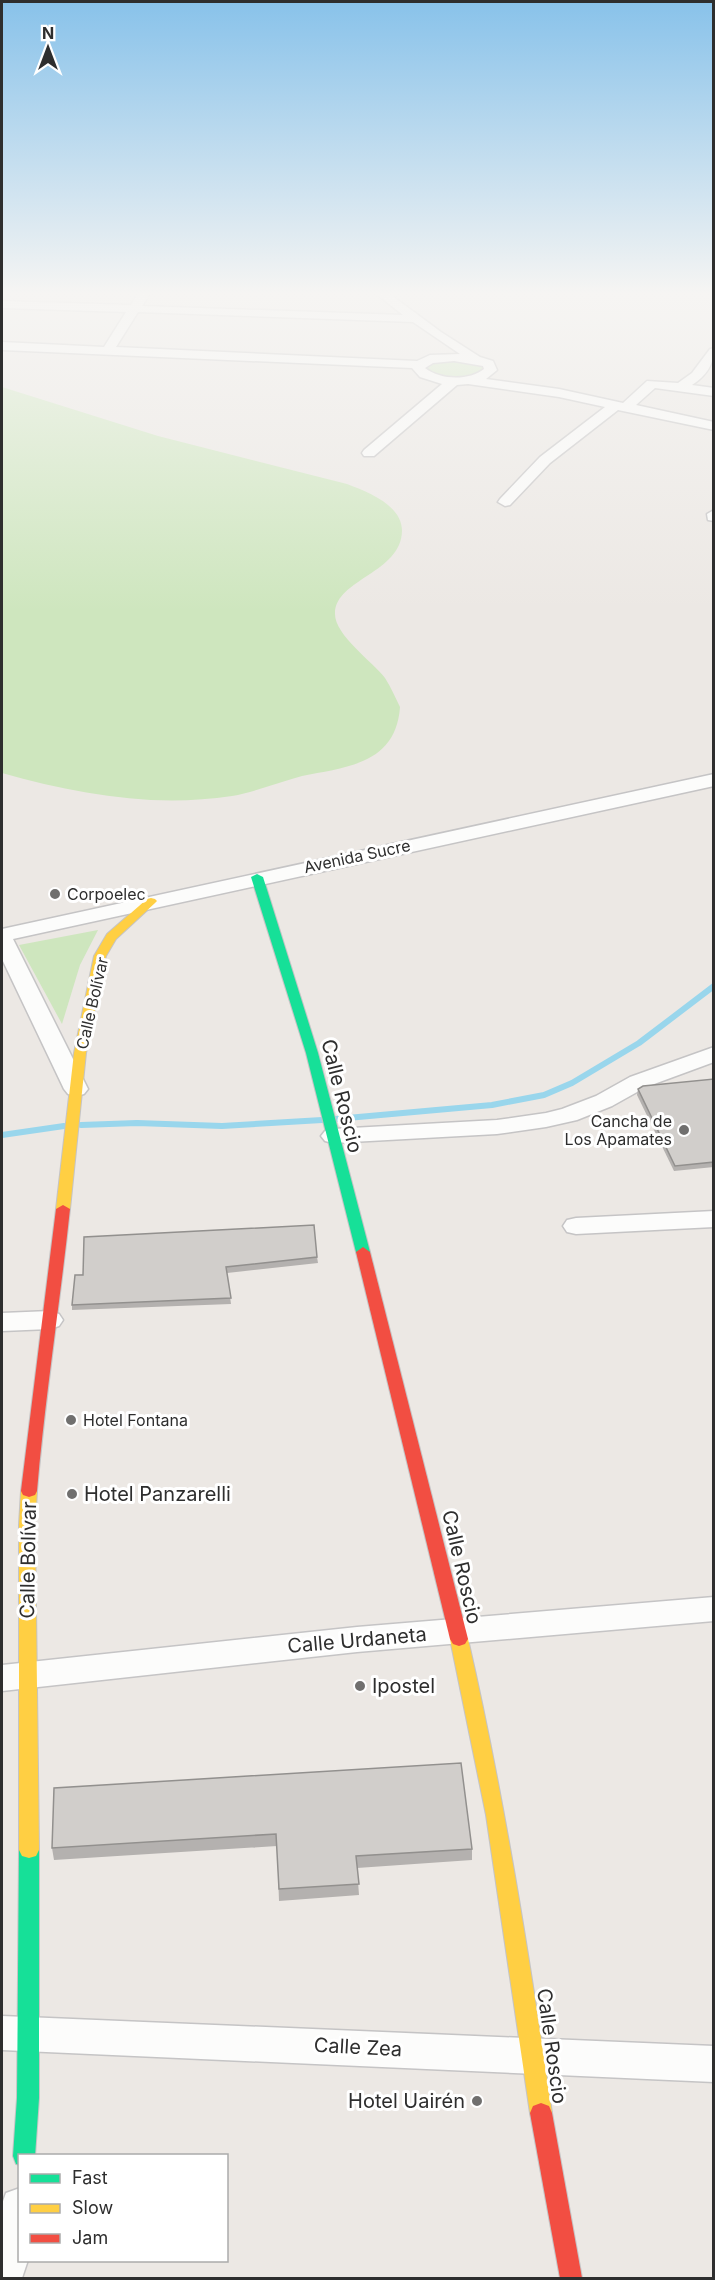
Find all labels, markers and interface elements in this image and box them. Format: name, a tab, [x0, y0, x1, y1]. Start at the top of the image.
north arrow	[18, 18, 78, 78]
text: N	[42, 23, 54, 43]
street label: Avenida Sucre	[302, 835, 412, 877]
place label: Corpoelec	[67, 884, 146, 904]
marker: Corpoelec	[48, 887, 62, 901]
street label: Calle Bolívar	[72, 955, 112, 1051]
street label: Calle Roscio	[316, 1037, 368, 1155]
place label: Cancha de Los Apamates	[565, 1111, 672, 1149]
marker: Cancha de Los Apamates	[677, 1123, 691, 1137]
place label: Hotel Fontana	[83, 1410, 188, 1430]
marker: Hotel Fontana	[64, 1413, 78, 1427]
place label: Hotel Panzarelli	[84, 1482, 231, 1506]
marker: Hotel Panzarelli	[65, 1487, 79, 1501]
street label: Calle Bolívar	[15, 1501, 41, 1619]
street label: Calle Roscio	[437, 1508, 487, 1626]
street label: Calle Urdaneta	[286, 1622, 428, 1658]
place label: Ipostel	[372, 1674, 435, 1698]
marker: Ipostel	[353, 1679, 367, 1693]
street label: Calle Roscio	[532, 1987, 572, 2105]
street label: Calle Zea	[313, 2033, 403, 2061]
place label: Hotel Uairén	[348, 2089, 465, 2113]
marker: Hotel Uairén	[470, 2094, 484, 2108]
legend	[18, 2154, 228, 2262]
text: Fast	[72, 2167, 108, 2188]
text: Slow	[72, 2197, 113, 2218]
text: Jam	[72, 2227, 108, 2248]

